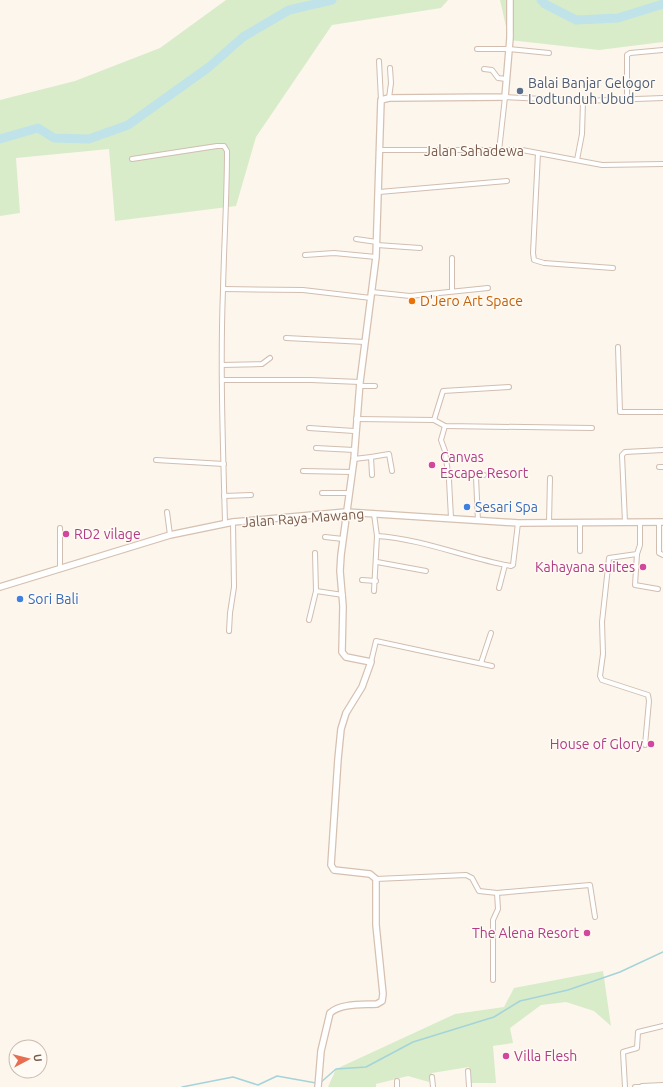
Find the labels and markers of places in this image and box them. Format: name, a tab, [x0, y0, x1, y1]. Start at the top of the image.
place label: Balai Banjar Gelogor Lodtunduh Ubud	[528, 75, 656, 107]
marker: Balai Banjar Gelogor Lodtunduh Ubud	[515, 86, 525, 96]
place label: D'Jero Art Space	[420, 293, 523, 309]
marker: D'Jero Art Space	[407, 296, 417, 306]
place label: Canvas Escape Resort	[440, 449, 529, 481]
marker: Canvas Escape Resort	[427, 460, 437, 470]
place label: Sesari Spa	[475, 499, 538, 515]
marker: Sesari Spa	[462, 502, 472, 512]
place label: RD2 vilage	[74, 526, 141, 542]
marker: RD2 vilage	[61, 529, 71, 539]
place label: Kahayana suites	[535, 559, 635, 575]
marker: Kahayana suites	[638, 562, 648, 572]
place label: Sori Bali	[28, 591, 79, 607]
marker: Sori Bali	[15, 594, 25, 604]
place label: House of Glory	[550, 736, 643, 752]
marker: House of Glory	[646, 739, 656, 749]
place label: The Alena Resort	[472, 925, 579, 941]
marker: The Alena Resort	[582, 928, 592, 938]
place label: Villa Flesh	[514, 1048, 577, 1064]
marker: Villa Flesh	[501, 1051, 511, 1061]

